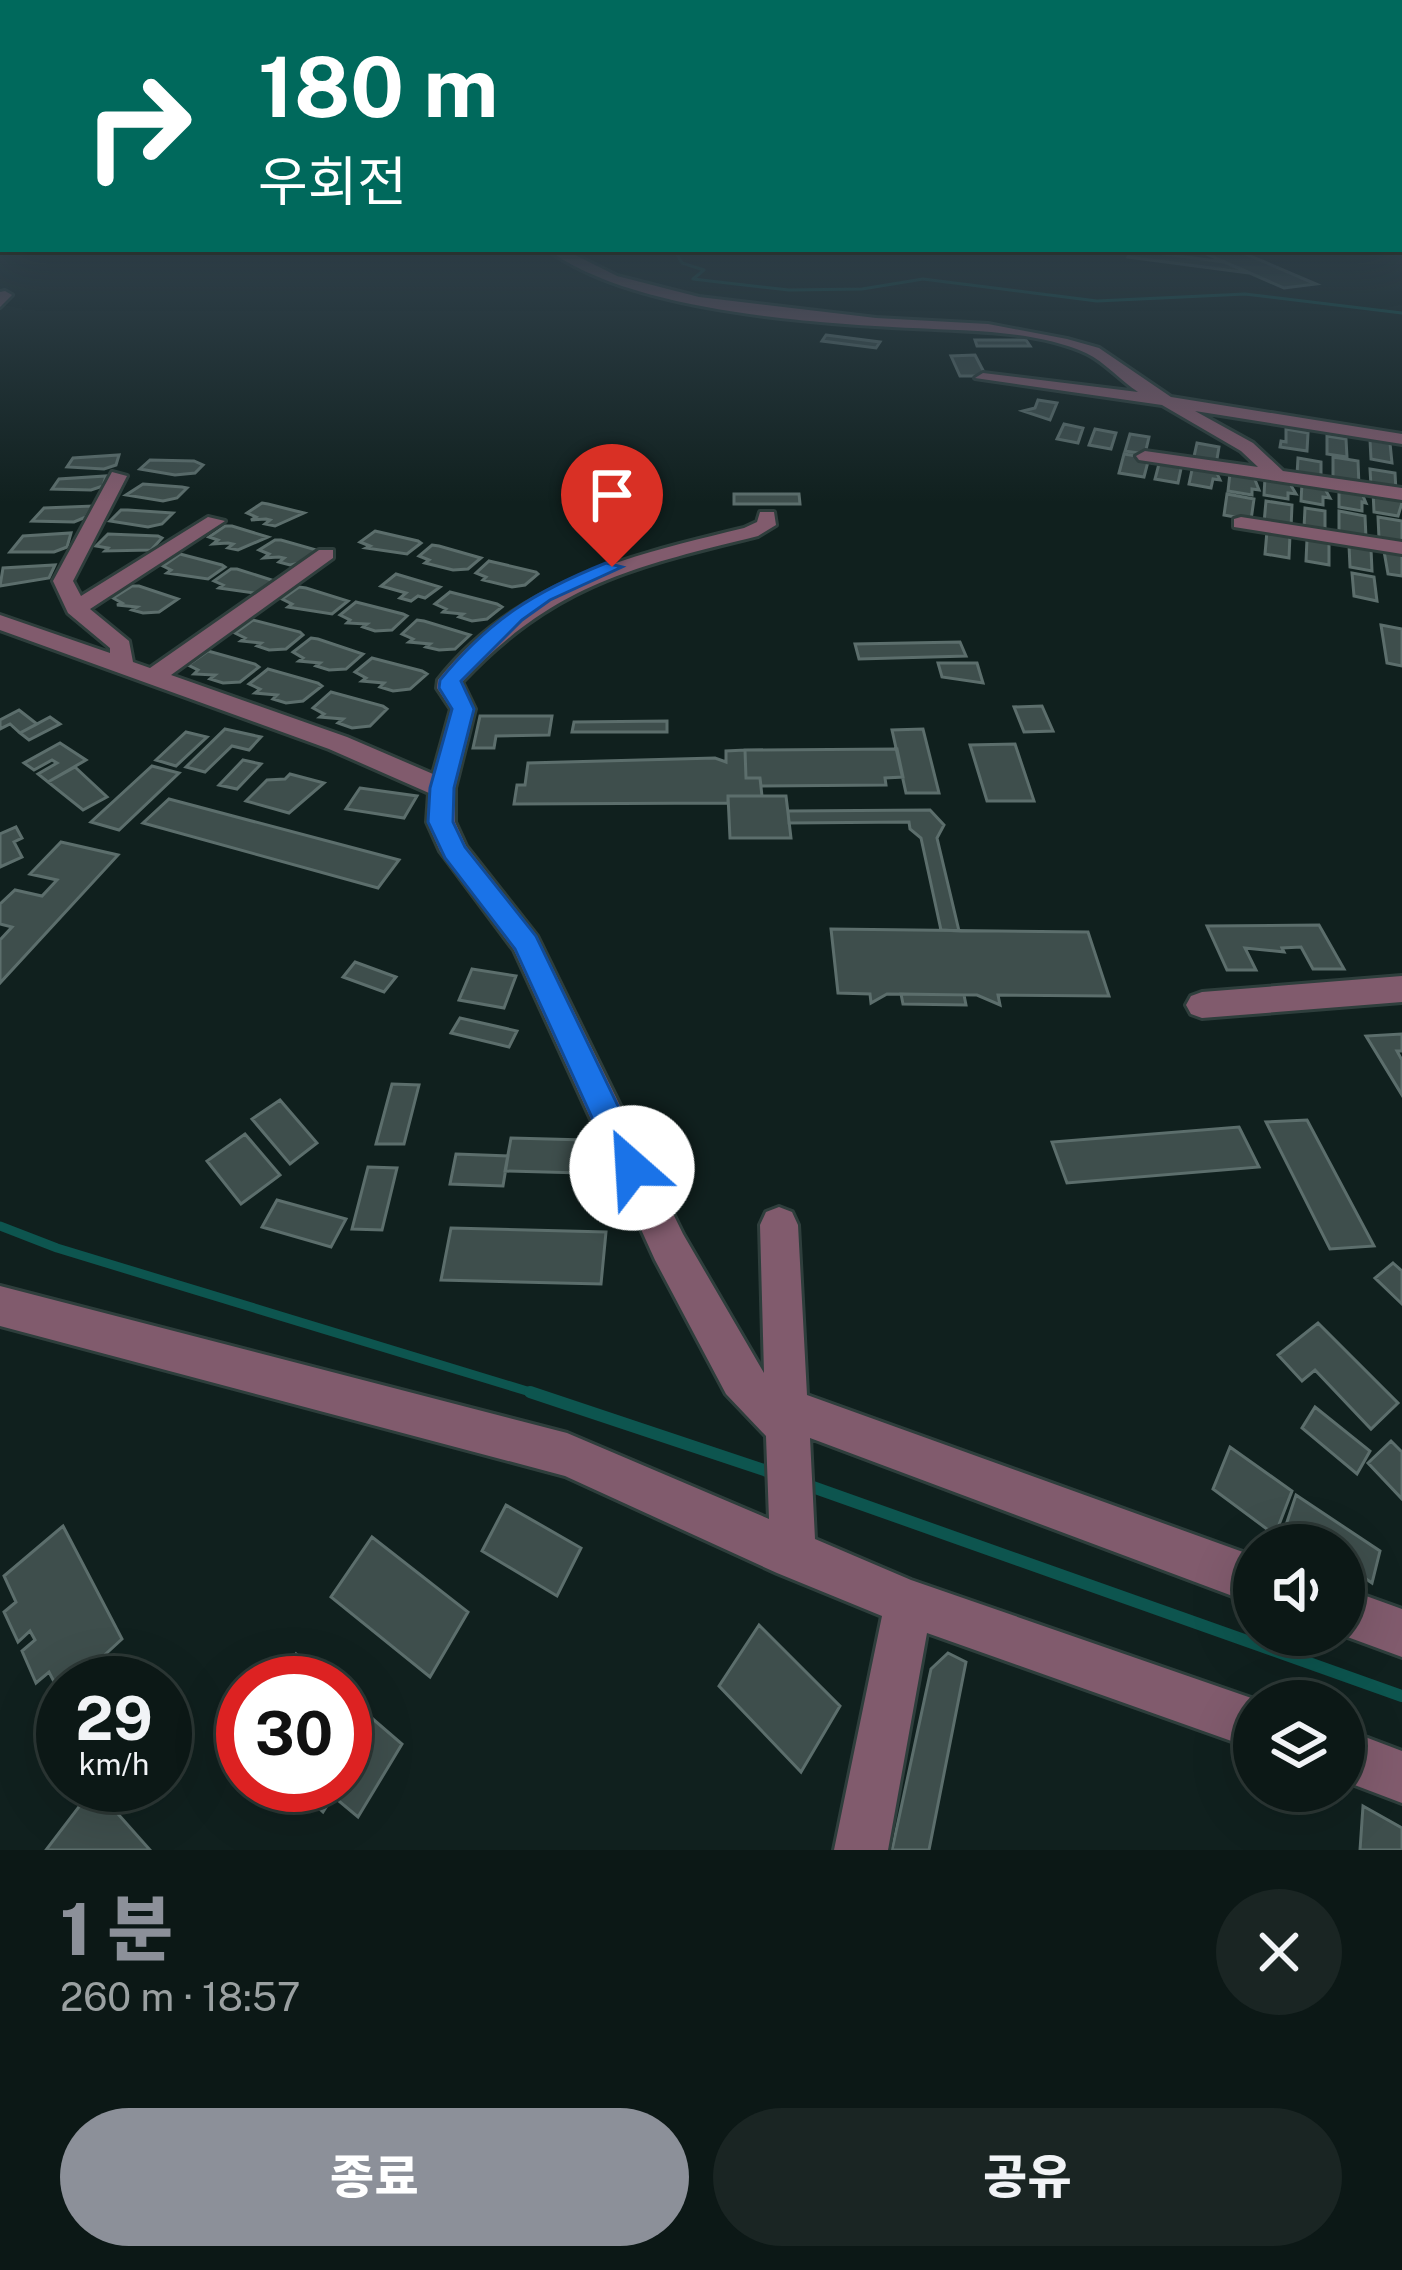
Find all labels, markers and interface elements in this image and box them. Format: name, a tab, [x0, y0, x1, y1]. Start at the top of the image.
text: 180 m	[258, 37, 498, 136]
icon: right	[60, 48, 216, 204]
text: 우회전	[258, 150, 407, 213]
pin	[561, 444, 663, 567]
icon: arrive	[579, 462, 645, 528]
position arrow	[569, 1105, 695, 1231]
map controls	[1233, 1524, 1365, 1812]
button: sound	[1233, 1524, 1365, 1656]
speed limit sign: 30	[216, 1656, 372, 1812]
button: layers	[1233, 1680, 1365, 1812]
text: 29	[75, 1683, 153, 1754]
text: km/h	[79, 1746, 149, 1782]
text: 1 분	[60, 1887, 173, 1971]
button: close	[1216, 1889, 1342, 2015]
text: 260 m · 18:57	[60, 1974, 300, 2020]
button: 종료	[60, 2108, 689, 2246]
button: 공유	[713, 2108, 1342, 2246]

